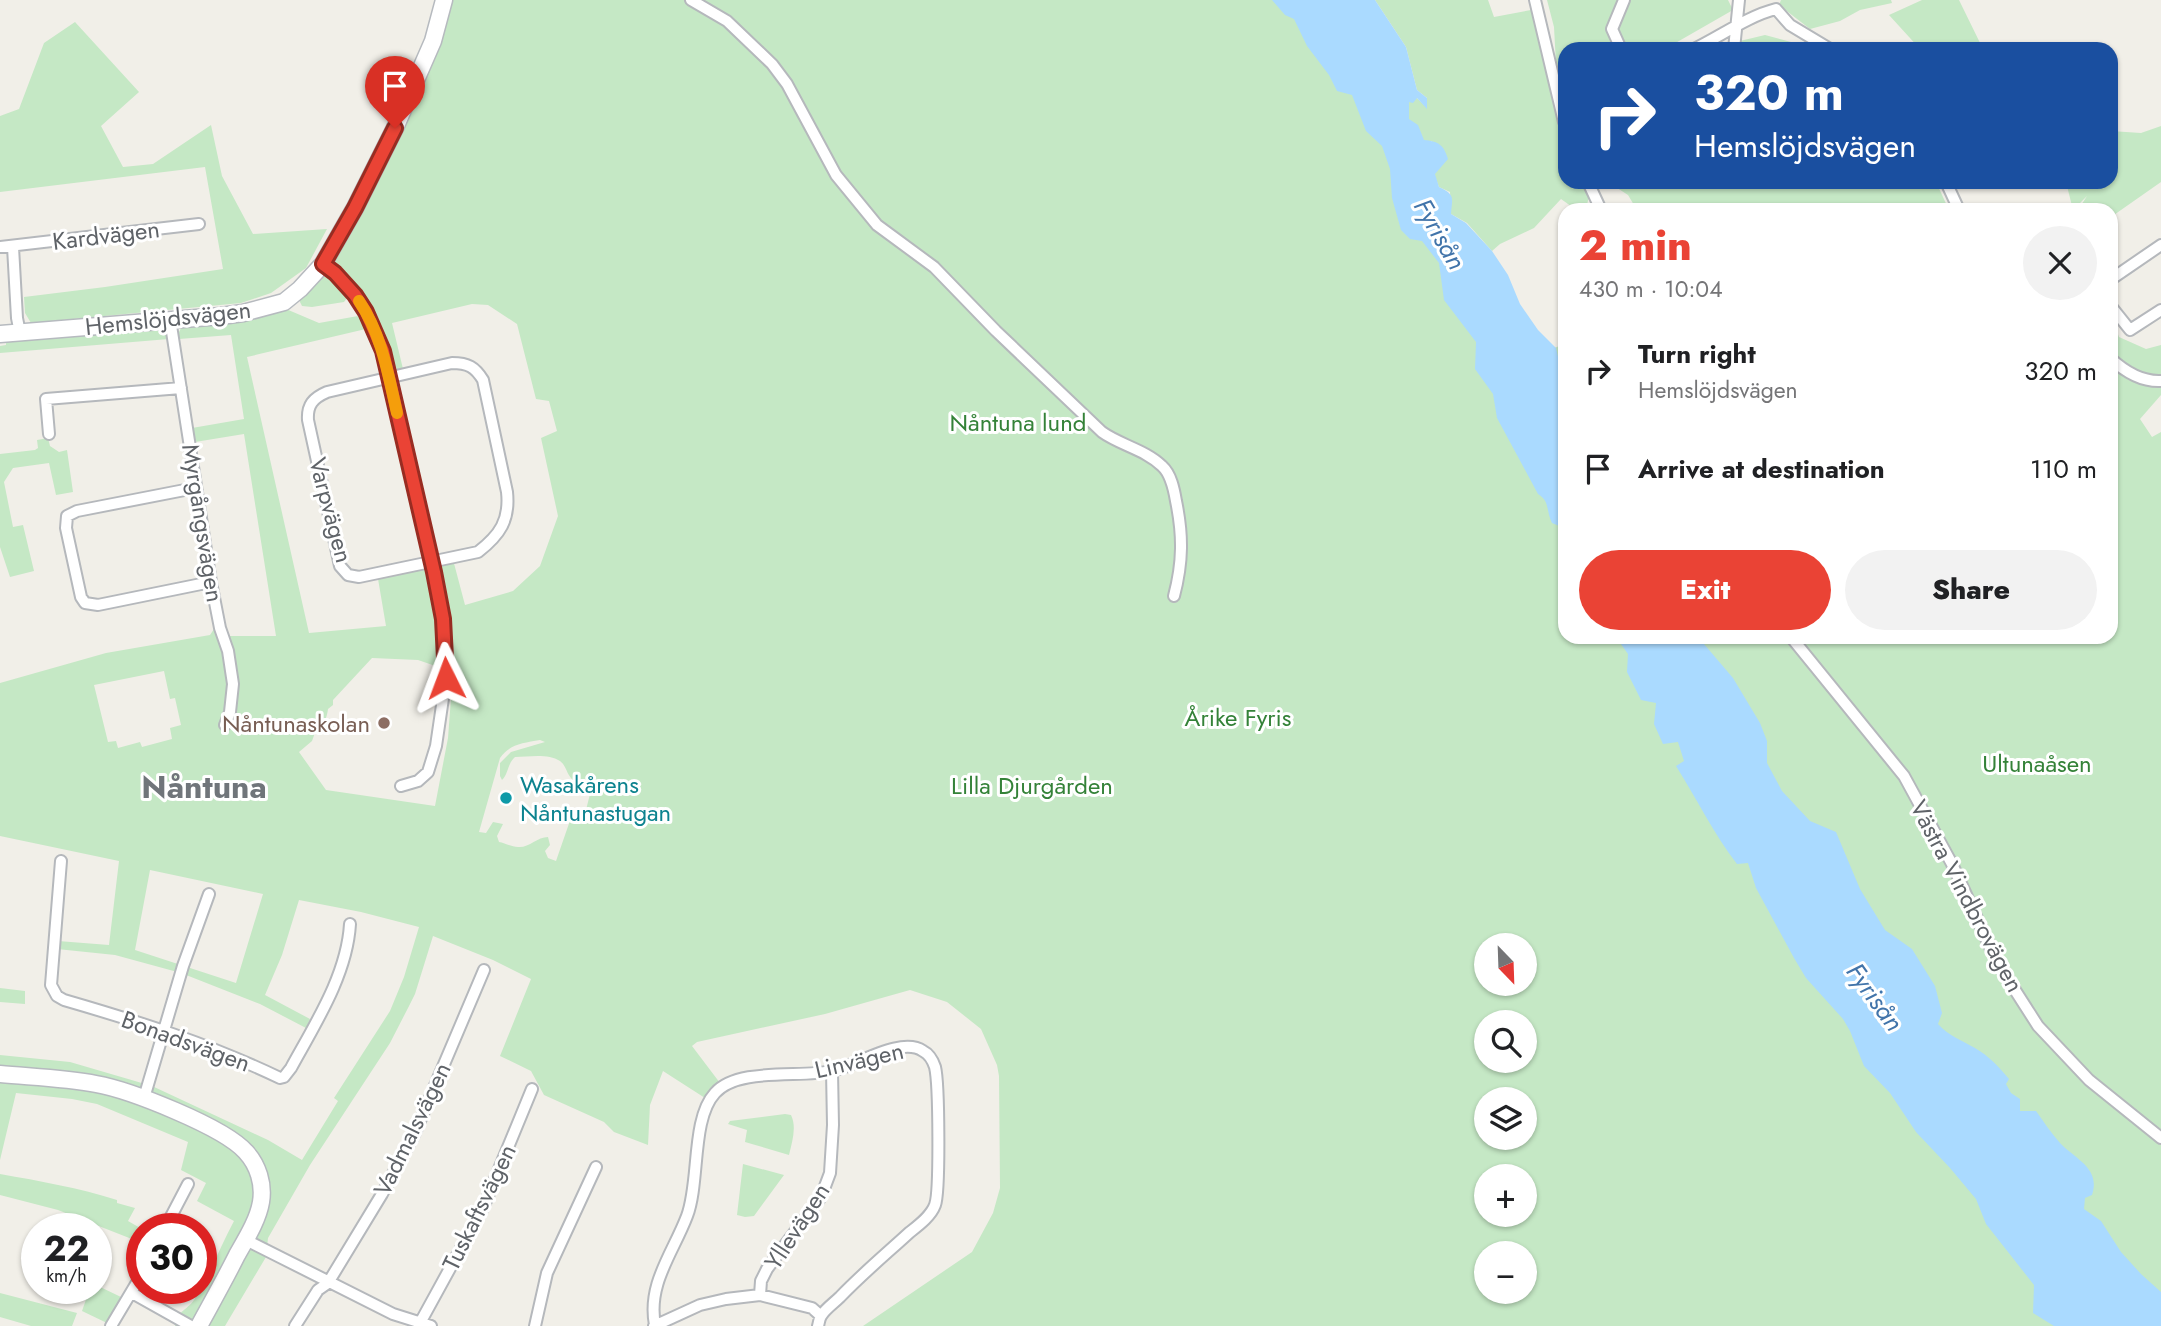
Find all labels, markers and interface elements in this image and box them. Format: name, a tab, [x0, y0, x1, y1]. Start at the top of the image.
pin	[365, 56, 425, 128]
text: 320 m	[1694, 58, 1844, 128]
icon: arrive	[376, 67, 414, 105]
icon: right	[1579, 70, 1670, 161]
text: Hemslöjdsvägen	[1694, 123, 1916, 169]
water label: Fyrisån	[1404, 191, 1476, 277]
street label: Kardvägen	[50, 211, 162, 259]
text: 2 min	[1579, 215, 1692, 276]
button: close	[2023, 226, 2097, 300]
text: 430 m · 10:04	[1579, 272, 1723, 306]
street label: Hemslöjdsvägen	[83, 292, 253, 344]
text: Turn right	[1638, 335, 1756, 373]
icon: right	[1579, 352, 1617, 390]
text: 320 m	[2024, 352, 2097, 390]
text: Hemslöjdsvägen	[1638, 373, 1798, 407]
park label: Nåntuna lund	[950, 405, 1086, 440]
street label: Myrgångsvägen	[173, 441, 233, 605]
icon: arrive	[1579, 450, 1617, 488]
text: Arrive at destination	[1638, 450, 1885, 488]
text: 110 m	[2030, 450, 2097, 488]
street label: Varpvägen	[300, 454, 362, 566]
button: Exit	[1579, 550, 1831, 630]
button: Share	[1845, 550, 2097, 630]
position arrow	[409, 641, 483, 715]
park label: Årike Fyris	[1185, 700, 1291, 735]
place label: Nåntunaskolan	[222, 706, 370, 741]
marker: Nåntunaskolan	[376, 715, 392, 731]
park label: Ultunaåsen	[1982, 746, 2092, 781]
district label: Nåntuna	[141, 764, 267, 810]
place label: Wasakårens Nåntunastugan	[520, 767, 671, 830]
park label: Lilla Djurgården	[951, 768, 1113, 803]
marker: Wasakårens Nåntunastugan	[498, 790, 514, 806]
street label: Västra Vindbrovägen	[1901, 794, 2033, 998]
north arrow	[1474, 933, 1536, 996]
map controls	[1474, 933, 1537, 1304]
water label: Fyrisån	[1837, 955, 1913, 1039]
street label: Bonadsvägen	[117, 1002, 255, 1080]
button: search	[1474, 1010, 1537, 1073]
street label: Linvägen	[811, 1033, 907, 1087]
street label: Vadmalsvägen	[365, 1056, 459, 1202]
button: layers	[1474, 1087, 1537, 1150]
street label: Tuskaftsvägen	[433, 1138, 525, 1276]
button: +	[1474, 1164, 1537, 1227]
street label: Yllevägen	[756, 1176, 838, 1276]
speed limit sign: 30	[126, 1213, 217, 1304]
text: 22	[44, 1224, 89, 1274]
button: −	[1474, 1241, 1537, 1304]
text: km/h	[46, 1263, 87, 1289]

